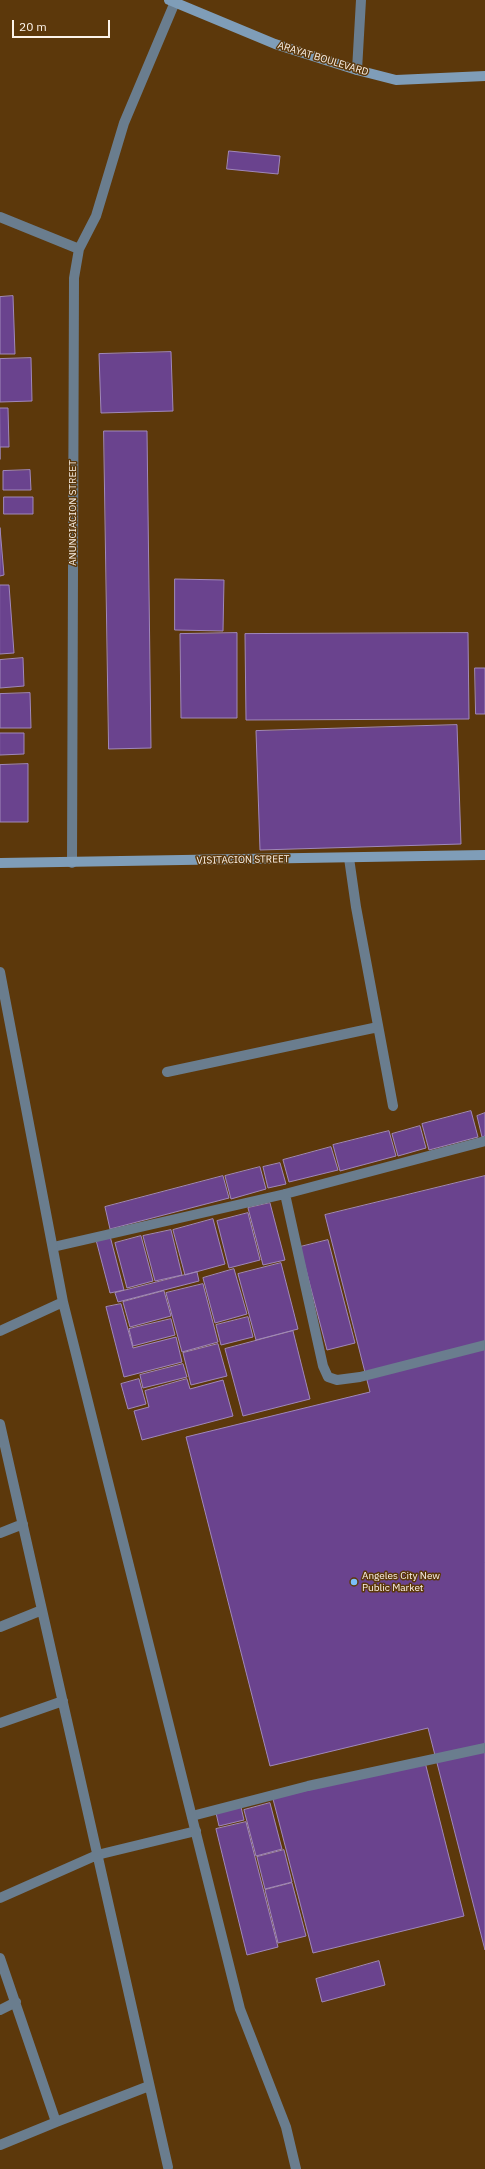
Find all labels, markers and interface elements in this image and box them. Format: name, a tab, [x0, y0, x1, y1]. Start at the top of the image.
scale bar	[14, 12, 112, 38]
text: 20 m	[19, 19, 47, 34]
street label: ARAYAT BOULEVARD	[276, 39, 370, 79]
street label: ANUNCIACION STREET	[67, 460, 79, 566]
street label: VISITACION STREET	[196, 853, 290, 867]
place label: Angeles City New Public Market	[362, 1570, 440, 1594]
marker: Angeles City New Public Market	[349, 1577, 359, 1587]

